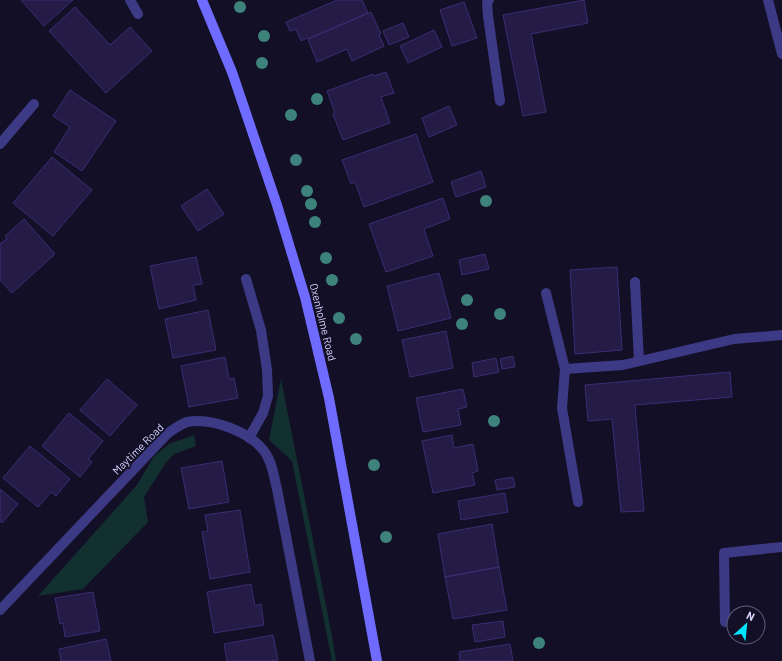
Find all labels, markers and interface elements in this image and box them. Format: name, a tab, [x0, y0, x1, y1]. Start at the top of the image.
street label: Oxenholme Road	[308, 282, 339, 362]
street label: Maytime Road	[109, 420, 166, 477]
north arrow	[726, 605, 766, 645]
text: N	[745, 608, 757, 623]

